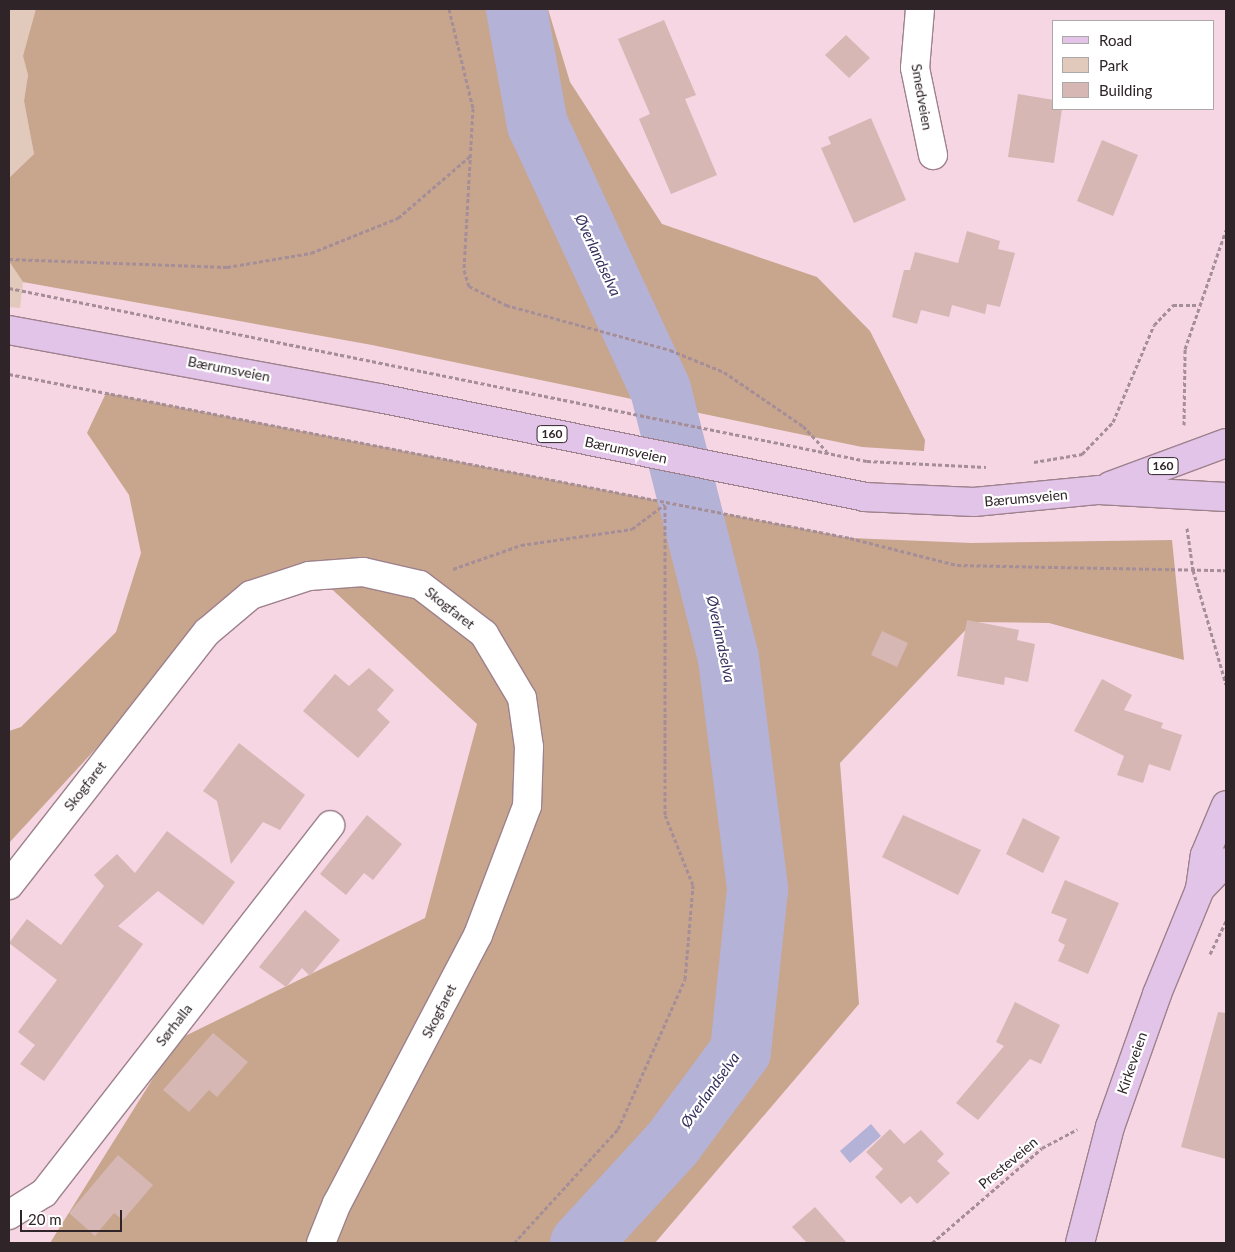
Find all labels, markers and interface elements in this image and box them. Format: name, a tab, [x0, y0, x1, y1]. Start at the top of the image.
legend	[1052, 20, 1215, 110]
text: Road	[1099, 31, 1132, 49]
text: Park	[1099, 56, 1128, 74]
street label: Smedveien	[908, 62, 936, 132]
text: Building	[1099, 81, 1152, 99]
water label: Øverlandselva	[571, 211, 625, 299]
street label: Bærumsveien	[186, 353, 272, 385]
road number: 160	[536, 424, 568, 444]
street label: Bærumsveien	[583, 433, 669, 467]
road number: 160	[1147, 456, 1179, 476]
street label: Bærumsveien	[984, 486, 1068, 510]
street label: Skogfaret	[422, 583, 478, 633]
water label: Øverlandselva	[703, 594, 739, 684]
street label: Skogfaret	[60, 758, 110, 814]
street label: Skogfaret	[418, 981, 460, 1041]
street label: Sørhalla	[152, 1001, 196, 1049]
street label: Kirkeveien	[1114, 1030, 1150, 1096]
water label: Øverlandselva	[677, 1049, 743, 1131]
street label: Presteveien	[975, 1134, 1041, 1192]
scale bar	[22, 1200, 125, 1232]
text: 20 m	[28, 1210, 62, 1228]

